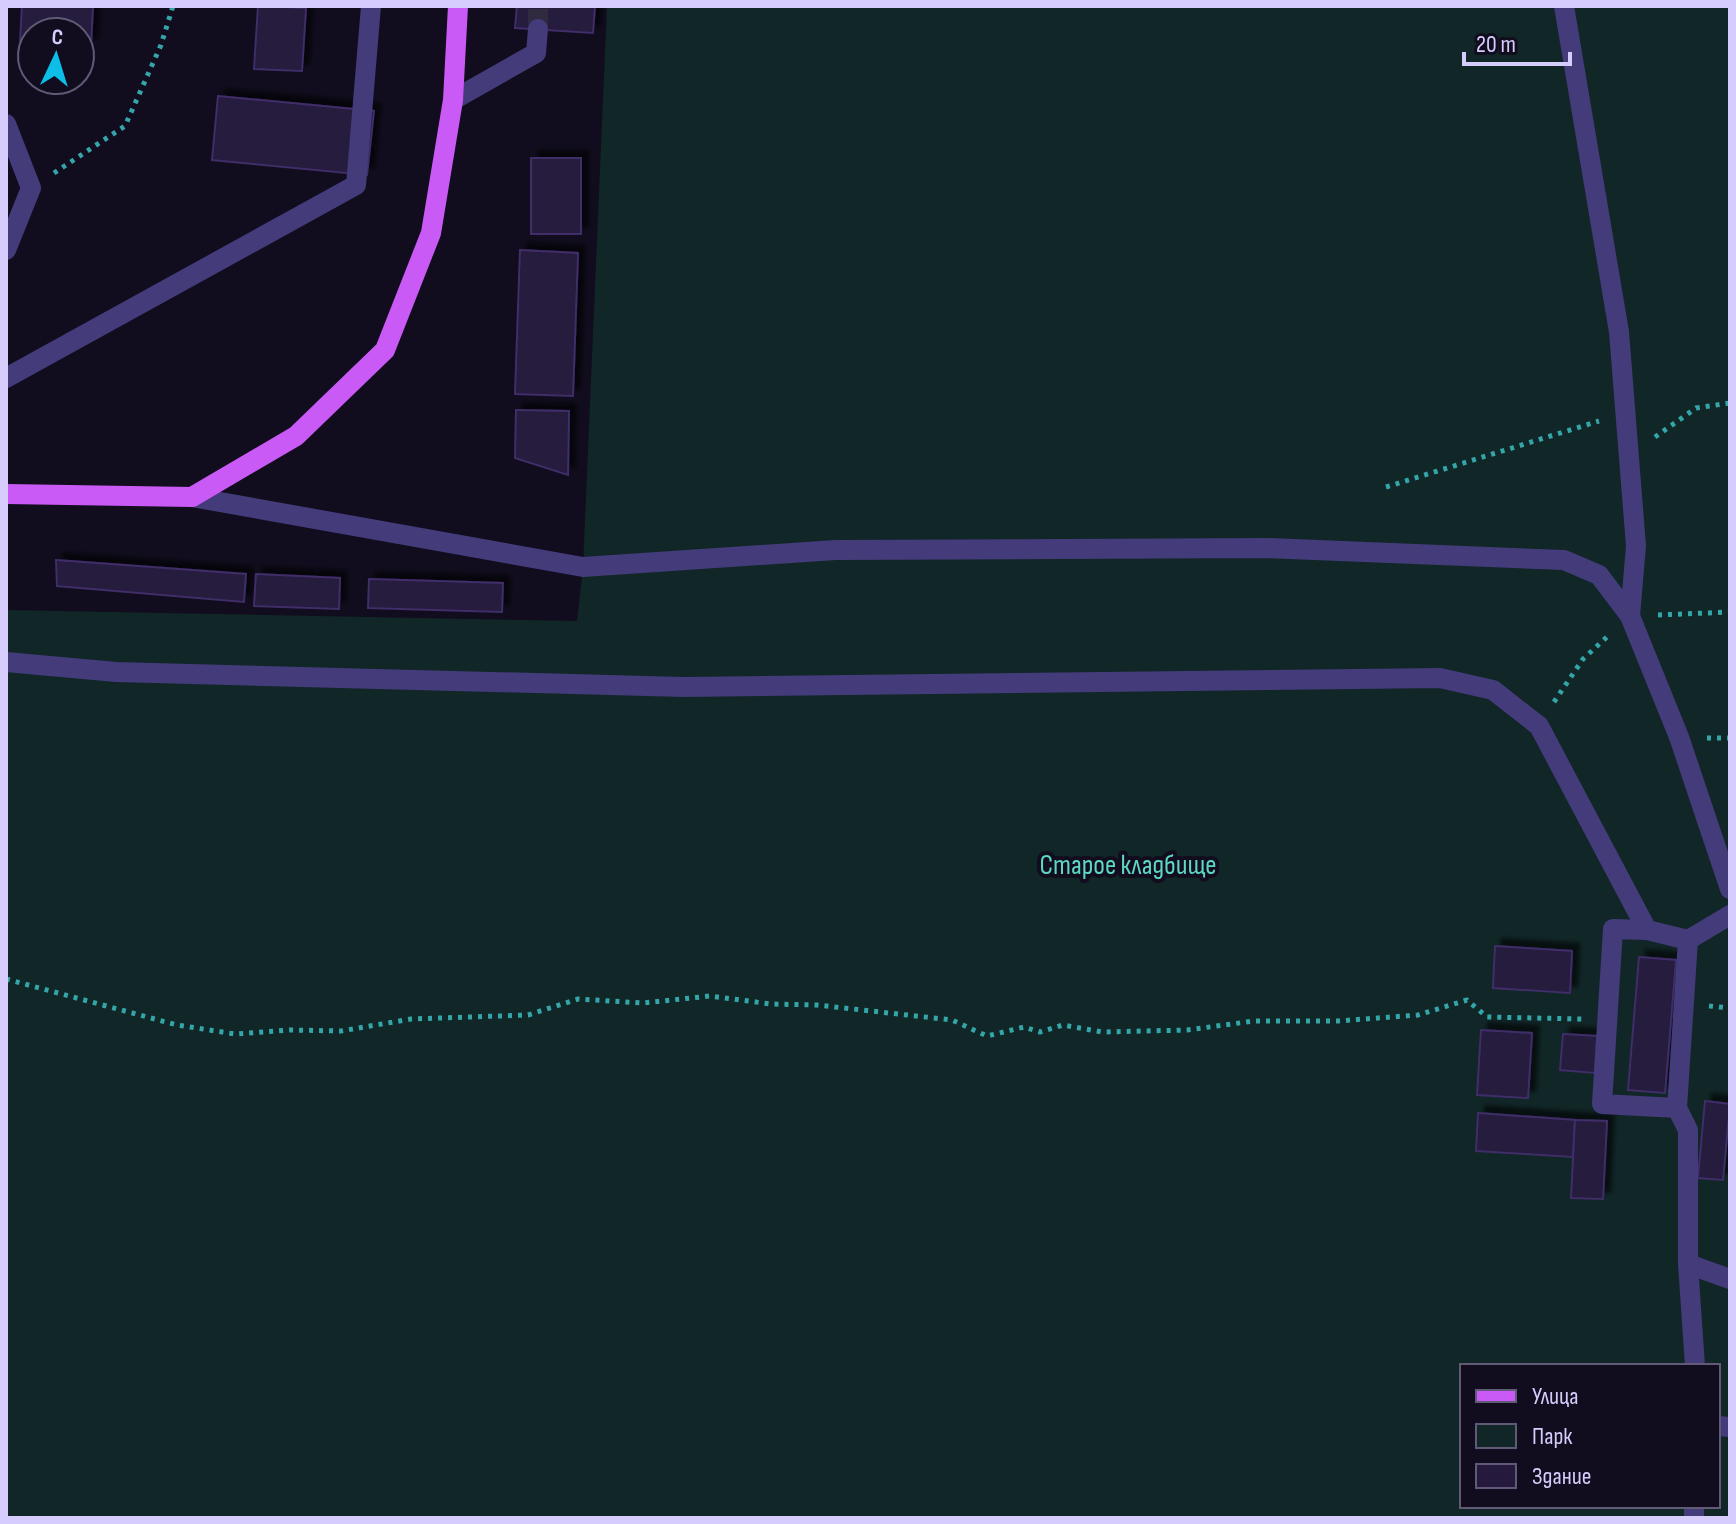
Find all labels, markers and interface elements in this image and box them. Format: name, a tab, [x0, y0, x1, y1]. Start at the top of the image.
north arrow	[16, 16, 96, 96]
scale bar	[1464, 16, 1570, 66]
text: С	[51, 24, 64, 51]
text: 20 m	[1476, 30, 1516, 59]
park label: Старое кладбище	[1039, 849, 1217, 882]
legend	[1460, 1364, 1720, 1508]
text: Улица	[1532, 1382, 1578, 1411]
text: Парк	[1532, 1422, 1573, 1451]
text: Здание	[1532, 1462, 1591, 1491]

